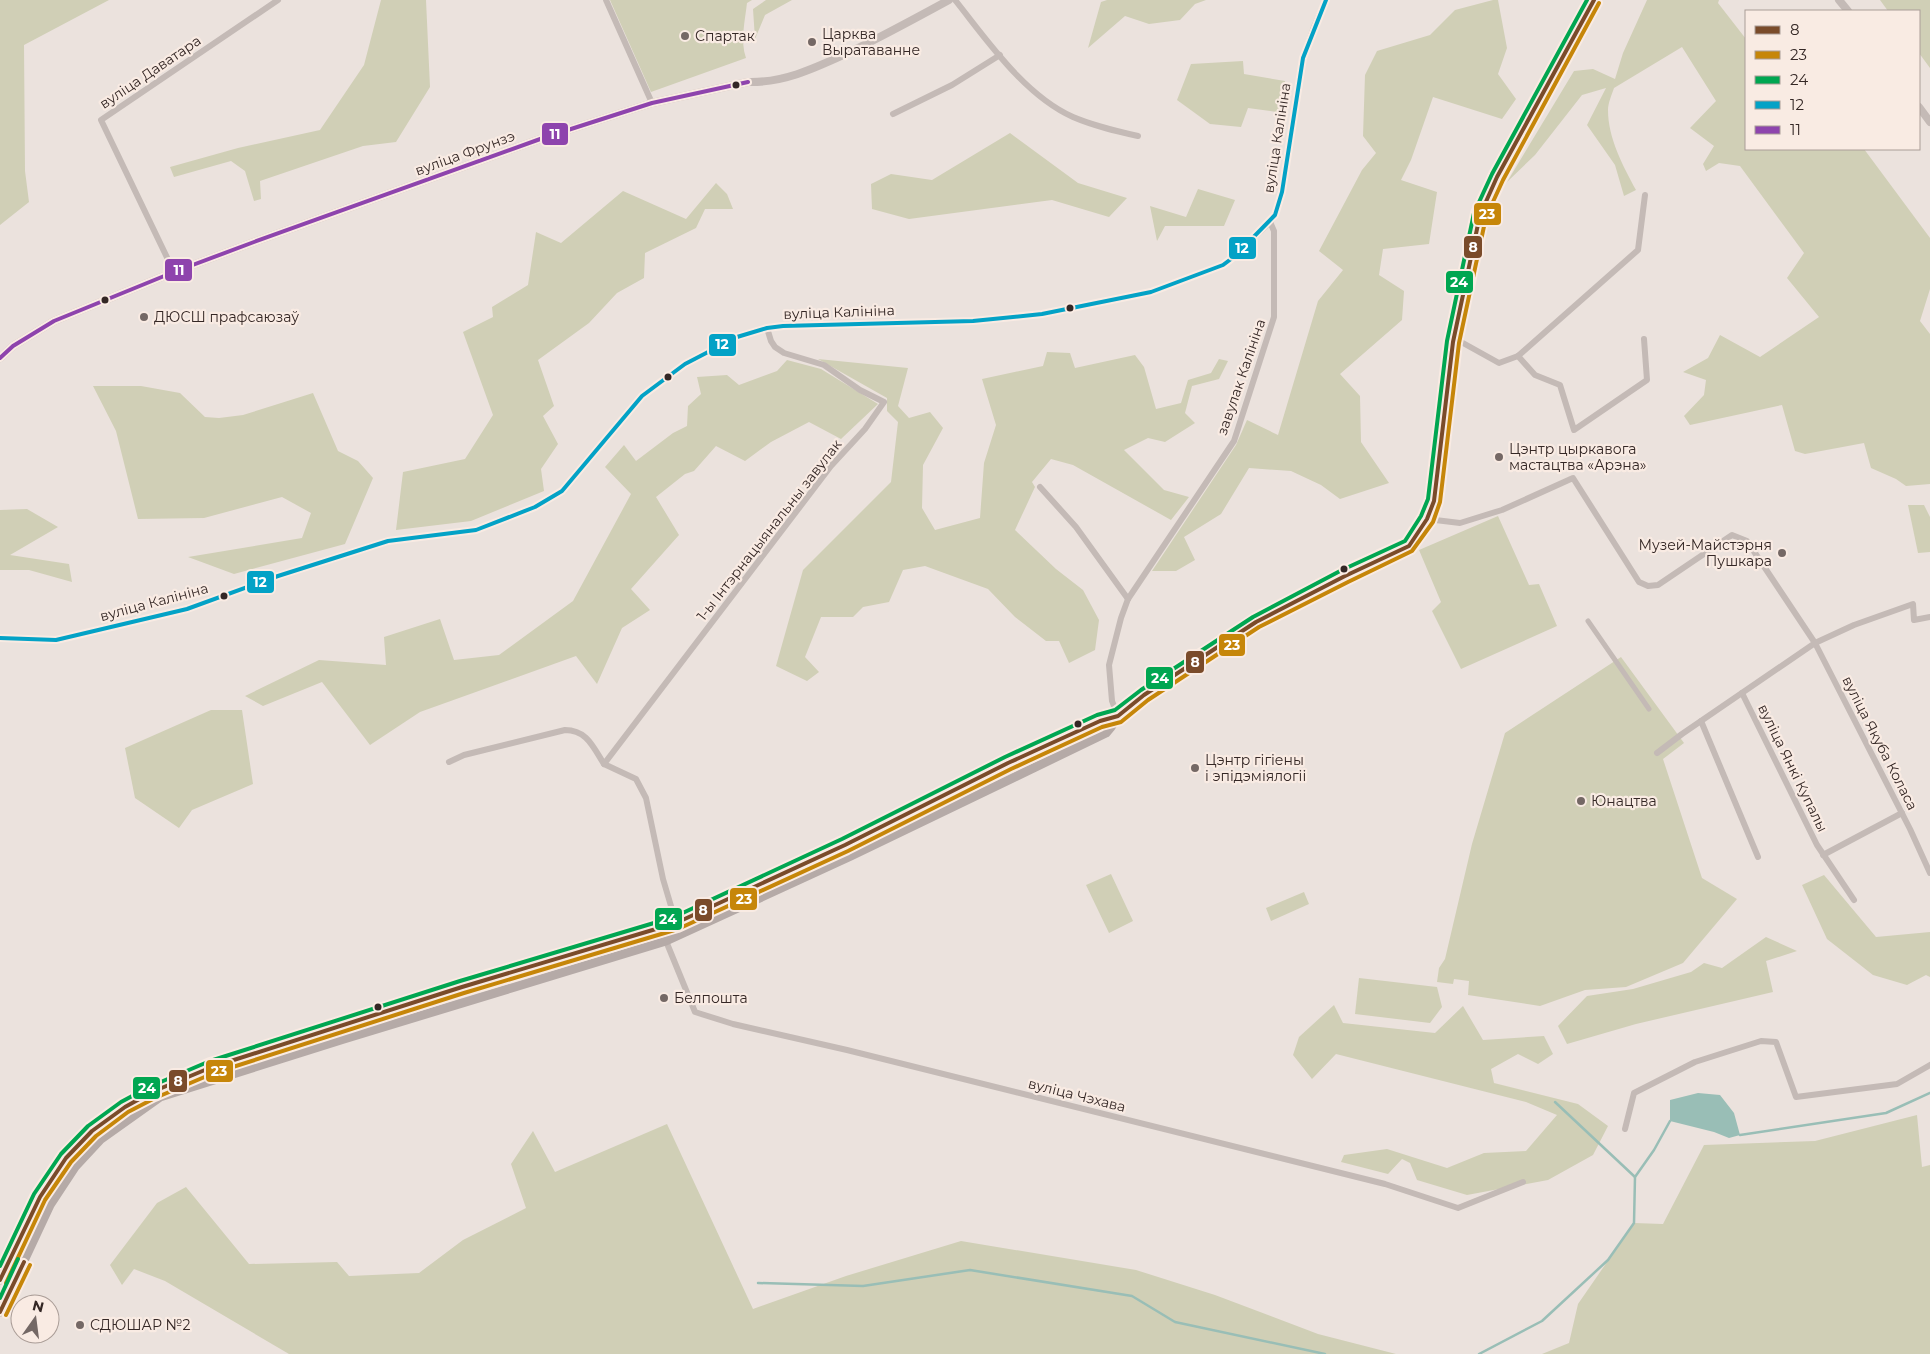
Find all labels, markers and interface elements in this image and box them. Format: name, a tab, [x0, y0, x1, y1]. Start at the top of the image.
legend	[1745, 10, 1920, 150]
text: 8	[1790, 20, 1800, 39]
place label: Царква Выратаванне	[822, 25, 920, 59]
place label: Спартак	[695, 27, 755, 45]
marker: Спартак	[679, 30, 691, 42]
street label: вуліца Даватара	[96, 31, 204, 113]
marker: Царква Выратаванне	[806, 36, 818, 48]
text: 23	[1790, 45, 1807, 64]
text: 24	[1790, 70, 1808, 89]
unlabelled marker	[731, 80, 741, 90]
street label: вуліца Калініна	[1259, 82, 1295, 194]
text: 12	[1790, 95, 1804, 114]
text: 11	[1790, 120, 1801, 139]
line badge: 11	[541, 122, 569, 146]
text: 11	[550, 125, 560, 143]
street label: вуліца Фрунзэ	[413, 127, 517, 179]
line badge: 23	[1473, 202, 1502, 226]
text: 23	[1479, 205, 1495, 223]
line badge: 8	[1463, 235, 1483, 259]
line badge: 12	[1228, 236, 1257, 260]
text: 8	[1468, 238, 1478, 256]
text: 12	[1235, 239, 1249, 257]
line badge: 11	[164, 258, 193, 282]
text: 11	[174, 261, 184, 279]
line badge: 24	[1445, 270, 1474, 294]
text: 24	[1450, 273, 1468, 291]
unlabelled marker	[100, 295, 110, 305]
street label: вуліца Калініна	[783, 301, 895, 323]
unlabelled marker	[1065, 303, 1075, 313]
place label: ДЮСШ прафсаюзаў	[154, 308, 299, 326]
marker: ДЮСШ прафсаюзаў	[138, 311, 150, 323]
street label: завулак Калініна	[1213, 316, 1269, 438]
line badge: 12	[708, 333, 737, 357]
text: 12	[715, 335, 729, 353]
unlabelled marker	[663, 372, 673, 382]
street label: 1-ы Інтэрнацыянальны завулак	[693, 436, 845, 624]
place label: Цэнтр цыркавога мастацтва «Арэна»	[1509, 440, 1646, 474]
marker: Цэнтр цыркавога мастацтва «Арэна»	[1493, 451, 1505, 463]
place label: Музей-Майстэрня Пушкара	[1638, 536, 1772, 570]
marker: Музей-Майстэрня Пушкара	[1776, 547, 1788, 559]
unlabelled marker	[1339, 564, 1349, 574]
line badge: 12	[246, 570, 275, 594]
text: 12	[253, 573, 267, 591]
street label: вуліца Калініна	[98, 579, 210, 625]
unlabelled marker	[219, 591, 229, 601]
line badge: 23	[1218, 633, 1246, 657]
text: 23	[1224, 636, 1240, 654]
line badge: 8	[1185, 650, 1205, 674]
text: 8	[1190, 653, 1200, 671]
line badge: 24	[1145, 666, 1174, 690]
text: 24	[1151, 669, 1169, 687]
street label: вуліца Якуба Коласа	[1838, 673, 1922, 813]
street label: вуліца Янкі Купалы	[1754, 701, 1832, 835]
unlabelled marker	[1073, 719, 1083, 729]
place label: Цэнтр гігіены і эпідэміялогіі	[1205, 751, 1306, 785]
marker: Цэнтр гігіены і эпідэміялогіі	[1189, 762, 1201, 774]
place label: Юнацтва	[1591, 792, 1657, 810]
marker: Юнацтва	[1575, 795, 1587, 807]
line badge: 23	[729, 887, 758, 911]
text: 23	[736, 890, 752, 908]
line badge: 8	[694, 898, 713, 922]
text: 8	[698, 901, 708, 919]
line badge: 24	[654, 907, 683, 931]
text: 24	[659, 910, 677, 928]
place label: Белпошта	[674, 989, 748, 1007]
marker: Белпошта	[658, 992, 670, 1004]
unlabelled marker	[373, 1002, 383, 1012]
line badge: 23	[205, 1059, 234, 1083]
text: 23	[211, 1062, 227, 1080]
line badge: 8	[168, 1069, 188, 1093]
text: 8	[173, 1072, 183, 1090]
street label: вуліца Чэхава	[1026, 1074, 1128, 1116]
line badge: 24	[132, 1076, 161, 1100]
text: 24	[138, 1079, 156, 1097]
north arrow	[10, 1294, 60, 1344]
text: N	[30, 1296, 46, 1316]
place label: СДЮШАР №2	[90, 1316, 191, 1334]
marker: СДЮШАР №2	[74, 1319, 86, 1331]

